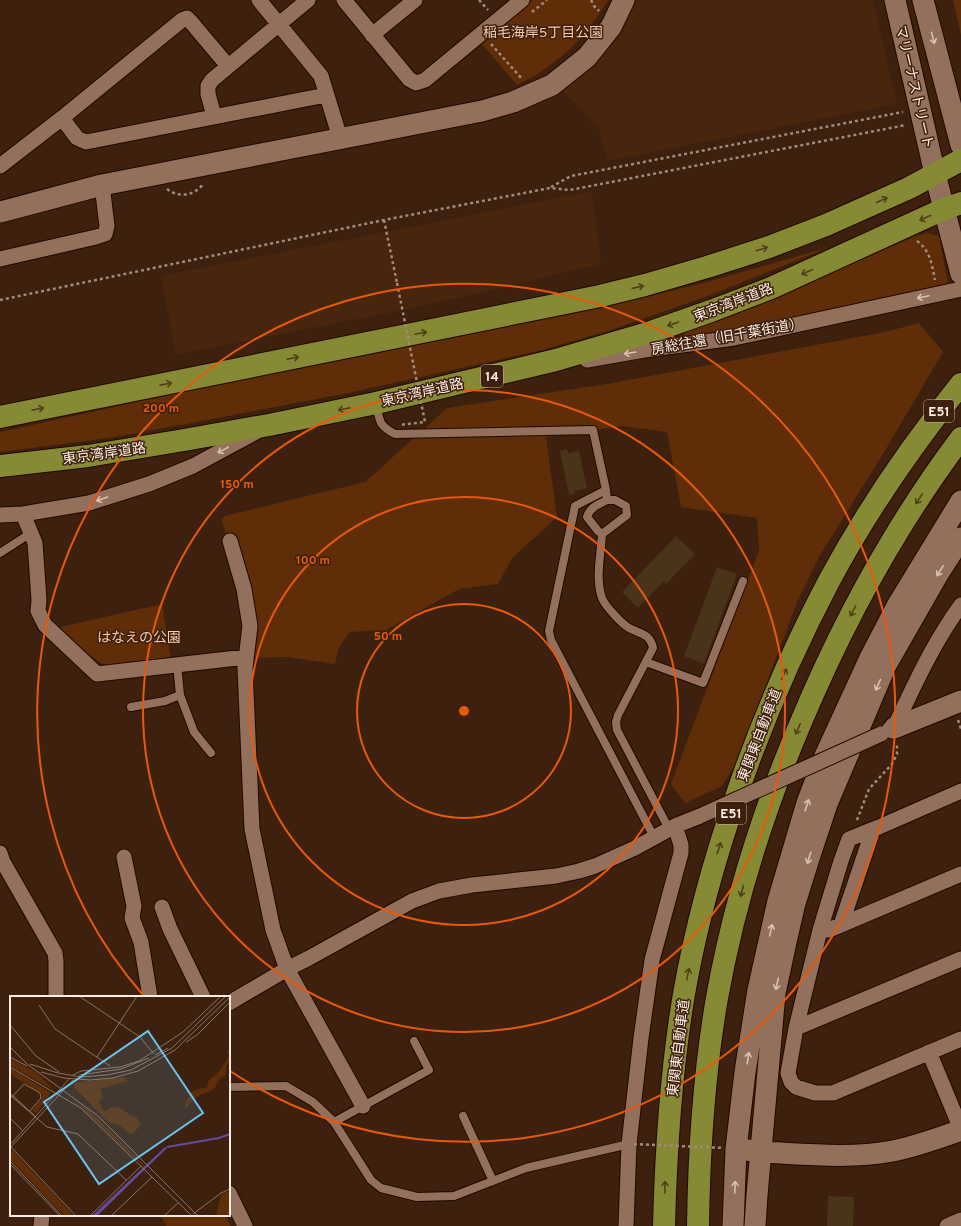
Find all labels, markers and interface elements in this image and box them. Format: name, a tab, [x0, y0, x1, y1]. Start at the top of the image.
street label: マリーナストリート	[891, 24, 936, 151]
park label: 稲毛海岸5丁目公園	[483, 25, 603, 42]
one-way arrow	[930, 31, 937, 44]
one-way arrow	[876, 196, 888, 203]
one-way arrow	[919, 215, 931, 222]
one-way arrow	[755, 245, 768, 252]
one-way arrow	[801, 269, 813, 276]
street label: 東京湾岸道路	[691, 280, 776, 326]
one-way arrow	[631, 283, 644, 290]
one-way arrow	[917, 294, 930, 302]
street label: 房総往還（旧千葉街道）	[650, 316, 805, 359]
one-way arrow	[667, 321, 679, 329]
one-way arrow	[414, 328, 427, 336]
one-way arrow	[624, 349, 637, 357]
one-way arrow	[286, 353, 299, 361]
road number: 14	[481, 365, 503, 387]
street label: 東京湾岸道路	[380, 376, 465, 411]
one-way arrow	[159, 379, 172, 387]
road number: E51	[924, 400, 954, 422]
text: 200 m	[143, 401, 179, 417]
one-way arrow	[31, 405, 44, 413]
one-way arrow	[337, 406, 350, 414]
street label: 東京湾岸道路	[61, 440, 147, 469]
one-way arrow	[217, 447, 229, 454]
text: 150 m	[220, 477, 254, 493]
one-way arrow	[914, 493, 922, 505]
one-way arrow	[97, 495, 109, 503]
text: 100 m	[296, 553, 330, 569]
one-way arrow	[936, 565, 944, 576]
one-way arrow	[848, 604, 856, 616]
text: 50 m	[374, 629, 402, 645]
park label: はなえの公園	[97, 630, 181, 647]
one-way arrow	[781, 668, 788, 680]
one-way arrow	[873, 679, 881, 691]
street label: 東関東自動車道	[735, 687, 786, 784]
centre of rings	[457, 704, 471, 718]
one-way arrow	[794, 722, 801, 734]
one-way arrow	[804, 799, 811, 812]
road number: E51	[716, 802, 746, 824]
one-way arrow	[716, 842, 723, 855]
one-way arrow	[805, 851, 812, 864]
one-way arrow	[737, 884, 745, 897]
one-way arrow	[768, 924, 776, 937]
one-way arrow	[685, 968, 693, 981]
one-way arrow	[772, 977, 780, 990]
inset map	[10, 996, 230, 1216]
street label: 東関東自動車道	[665, 999, 694, 1098]
one-way arrow	[744, 1052, 752, 1065]
one-way arrow	[661, 1181, 669, 1194]
one-way arrow	[731, 1181, 738, 1194]

